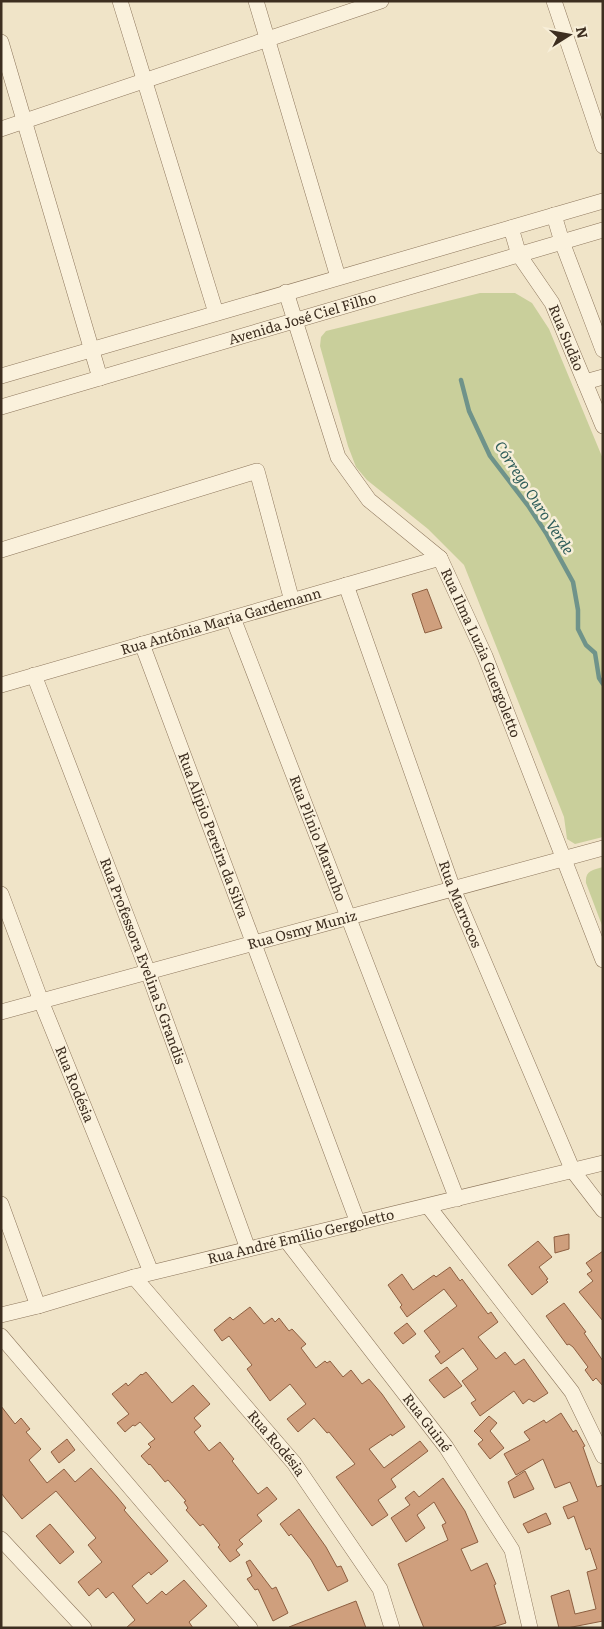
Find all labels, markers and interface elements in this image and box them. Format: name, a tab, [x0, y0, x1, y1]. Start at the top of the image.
north arrow	[544, 10, 594, 60]
text: N	[572, 25, 594, 40]
street label: Avenida José Ciel Filho	[226, 286, 378, 349]
street label: Rua Sudão	[545, 301, 590, 374]
water label: Córrego Ouro Verde	[490, 436, 581, 559]
street label: Rua Ilma Luzia Guergoletto	[437, 564, 527, 740]
street label: Rua Antônia Maria Gardemann	[118, 582, 323, 659]
street label: Rua Alípio Pereira da Silva	[174, 749, 254, 921]
street label: Rua Plínio Maranho	[285, 772, 352, 904]
street label: Rua Professora Evelina S Grandis	[96, 854, 191, 1067]
street label: Rua Marrocos	[435, 857, 488, 950]
street label: Rua Osmy Muniz	[245, 905, 359, 953]
street label: Rua Rodésia	[51, 1043, 100, 1125]
street label: Rua André Emílio Gergoletto	[205, 1203, 396, 1268]
street label: Rua Guiné	[399, 1389, 457, 1455]
street label: Rua Rodésia	[244, 1405, 311, 1480]

